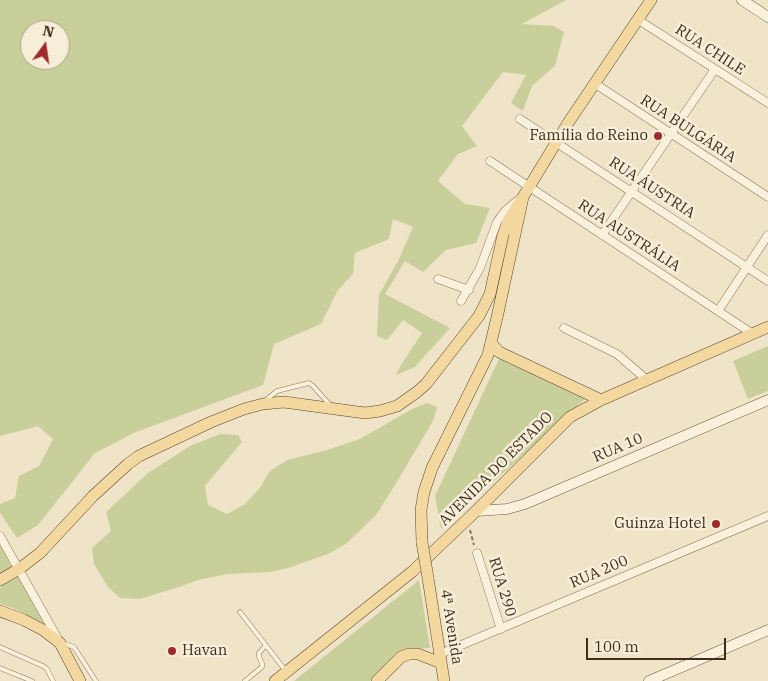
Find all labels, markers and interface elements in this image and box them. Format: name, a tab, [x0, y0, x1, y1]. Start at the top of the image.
north arrow	[20, 20, 70, 70]
text: N	[41, 21, 56, 41]
street label: RUA CHILE	[672, 21, 748, 79]
street label: RUA BULGÁRIA	[637, 91, 739, 167]
place label: Família do Reino	[529, 127, 648, 145]
marker: Família do Reino	[652, 130, 664, 142]
street label: RUA ÁUSTRIA	[605, 153, 699, 223]
street label: RUA AUSTRÁLIA	[574, 196, 684, 276]
street label: AVENIDA DO ESTADO	[435, 408, 557, 530]
street label: RUA 10	[590, 429, 646, 467]
place label: Guinza Hotel	[614, 515, 706, 533]
marker: Guinza Hotel	[710, 518, 722, 530]
street label: RUA 200	[567, 552, 631, 592]
street label: RUA 290	[484, 555, 520, 619]
street label: 4ª Avenida	[436, 588, 466, 666]
scale bar	[588, 628, 728, 660]
text: 100 m	[594, 637, 639, 656]
place label: Havan	[182, 642, 227, 660]
marker: Havan	[166, 645, 178, 657]

